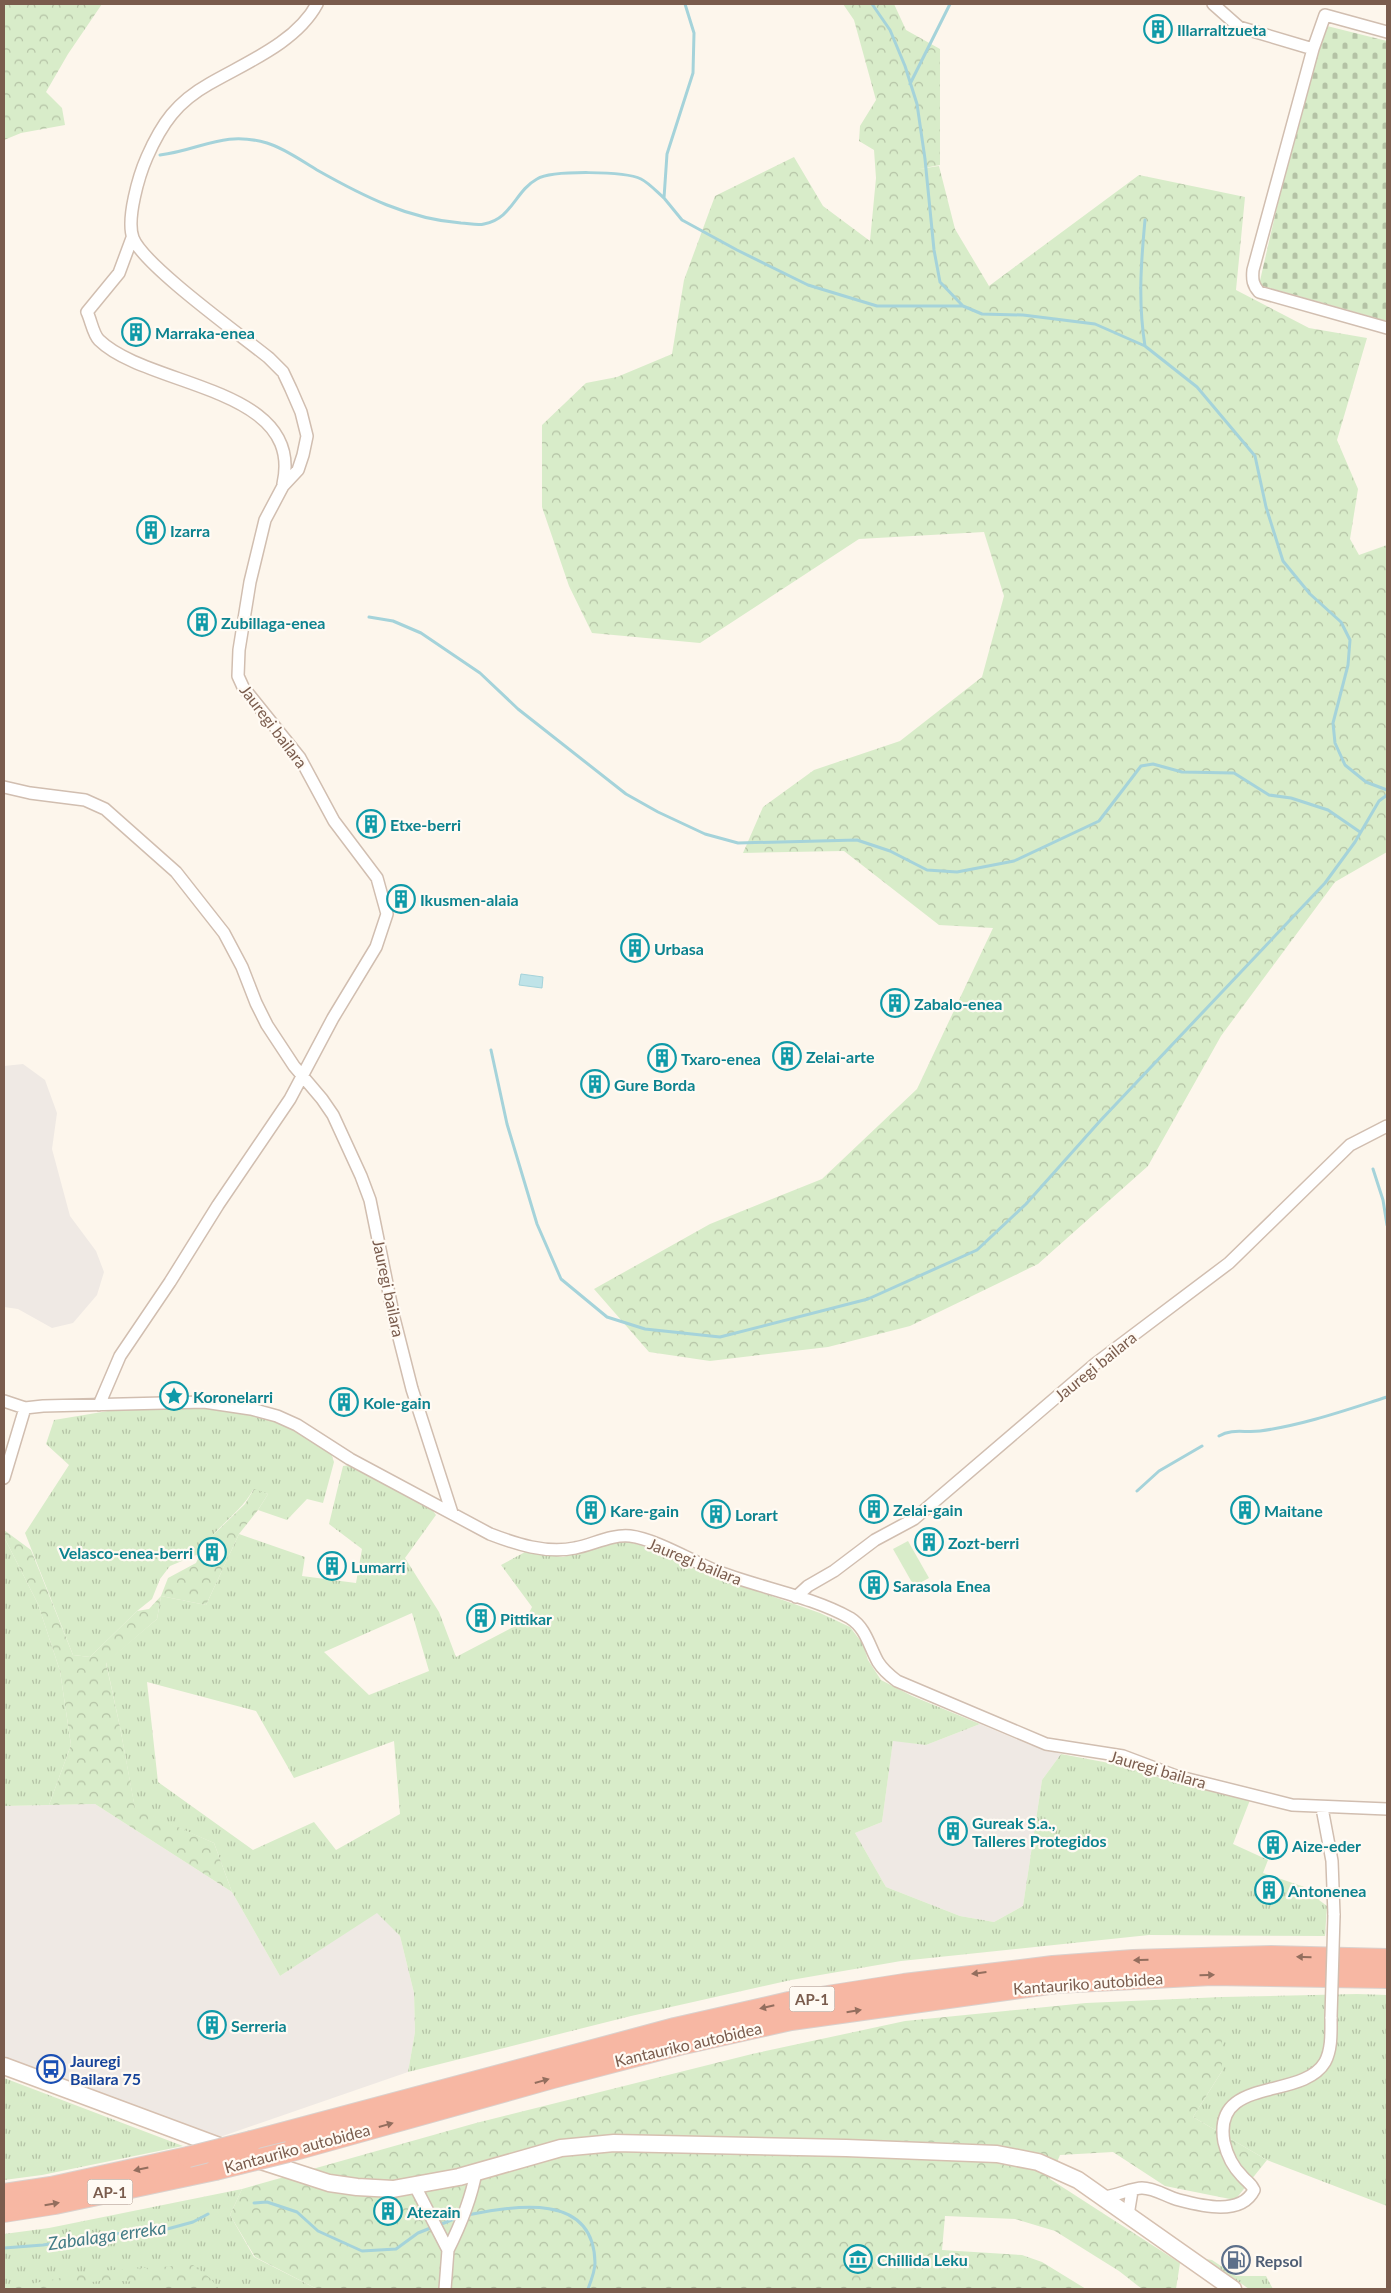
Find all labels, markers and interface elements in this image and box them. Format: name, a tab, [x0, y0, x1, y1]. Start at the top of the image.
building icon: Illarraltzueta	[1143, 14, 1173, 44]
place label: Illarraltzueta	[1177, 20, 1267, 39]
building icon: Marraka-enea	[121, 317, 151, 347]
place label: Marraka-enea	[155, 323, 255, 342]
building icon: Izarra	[136, 515, 166, 545]
place label: Izarra	[170, 521, 210, 540]
building icon: Zubillaga-enea	[187, 607, 217, 637]
place label: Zubillaga-enea	[221, 613, 325, 632]
street label: Jauregi bailara	[236, 680, 312, 772]
building icon: Etxe-berri	[356, 809, 386, 839]
place label: Etxe-berri	[390, 815, 461, 834]
building icon: Ikusmen-alaia	[386, 884, 416, 914]
place label: Ikusmen-alaia	[420, 890, 519, 909]
building icon: Urbasa	[620, 933, 650, 963]
place label: Urbasa	[654, 939, 704, 958]
building icon: Zabalo-enea	[880, 988, 910, 1018]
place label: Zabalo-enea	[914, 994, 1002, 1013]
building icon: Zelai-arte	[772, 1041, 802, 1071]
building icon: Txaro-enea	[647, 1043, 677, 1073]
place label: Zelai-arte	[806, 1047, 875, 1066]
place label: Txaro-enea	[681, 1049, 761, 1068]
building icon: Gure Borda	[580, 1069, 610, 1099]
place label: Gure Borda	[614, 1075, 695, 1094]
street label: Jauregi bailara	[369, 1237, 409, 1339]
street label: Jauregi bailara	[1050, 1327, 1140, 1405]
place icon: Koronelarri	[159, 1381, 189, 1411]
place label: Koronelarri	[193, 1387, 273, 1406]
building icon: Kole-gain	[329, 1387, 359, 1417]
place label: Kole-gain	[363, 1393, 431, 1412]
building icon: Zelai-gain	[859, 1494, 889, 1524]
building icon: Kare-gain	[576, 1495, 606, 1525]
building icon: Maitane	[1230, 1495, 1260, 1525]
building icon: Lorart	[701, 1499, 731, 1529]
place label: Zelai-gain	[893, 1500, 963, 1519]
place label: Kare-gain	[610, 1501, 679, 1520]
place label: Maitane	[1264, 1501, 1323, 1520]
place label: Lorart	[735, 1505, 778, 1524]
building icon: Zozt-berri	[914, 1527, 944, 1557]
place label: Zozt-berri	[948, 1533, 1019, 1552]
street label: Jauregi bailara	[645, 1534, 745, 1588]
building icon: Velasco-enea-berri	[197, 1537, 227, 1567]
place label: Velasco-enea-berri	[58, 1543, 193, 1562]
building icon: Lumarri	[317, 1551, 347, 1581]
place label: Lumarri	[351, 1557, 406, 1576]
building icon: Sarasola Enea	[859, 1570, 889, 1600]
place label: Sarasola Enea	[893, 1576, 991, 1595]
building icon: Pittikar	[466, 1603, 496, 1633]
place label: Pittikar	[500, 1609, 552, 1628]
street label: Jauregi bailara	[1107, 1746, 1209, 1792]
place label: Gureak S.a., Talleres Protegidos	[972, 1813, 1106, 1850]
building icon: Gureak S.a., Talleres Protegidos	[938, 1816, 968, 1846]
building icon: Aize-eder	[1258, 1830, 1288, 1860]
place label: Aize-eder	[1291, 1836, 1361, 1855]
building icon: Antonenea	[1254, 1875, 1284, 1905]
place label: Antonenea	[1287, 1881, 1366, 1900]
one-way arrow	[1295, 1953, 1311, 1961]
one-way arrow	[1133, 1956, 1149, 1964]
street label: Kantauriko autobidea	[1012, 1968, 1164, 1998]
one-way arrow	[971, 1969, 987, 1977]
one-way arrow	[1199, 1971, 1215, 1979]
road number: AP-1	[790, 1986, 834, 2012]
one-way arrow	[759, 2003, 774, 2011]
one-way arrow	[847, 2006, 863, 2014]
building icon: Serreria	[197, 2010, 227, 2040]
place label: Serreria	[231, 2016, 287, 2035]
street label: Kantauriko autobidea	[613, 2018, 763, 2070]
place label: Jauregi Bailara 75	[70, 2051, 141, 2088]
bus stop icon: Jauregi Bailara 75	[36, 2054, 66, 2084]
one-way arrow	[535, 2076, 550, 2084]
street label: Kantauriko autobidea	[222, 2119, 372, 2177]
one-way arrow	[378, 2120, 393, 2128]
one-way arrow	[133, 2165, 148, 2173]
road number: AP-1	[88, 2180, 132, 2204]
building icon: Atezain	[373, 2196, 403, 2226]
one-way arrow	[44, 2200, 60, 2208]
place label: Atezain	[406, 2202, 461, 2221]
water label: Zabalaga erreka	[45, 2216, 168, 2254]
museum icon: Chillida Leku	[843, 2244, 873, 2274]
fuel station icon: Repsol	[1221, 2245, 1251, 2275]
place label: Chillida Leku	[877, 2250, 968, 2269]
place label: Repsol	[1255, 2251, 1303, 2270]

